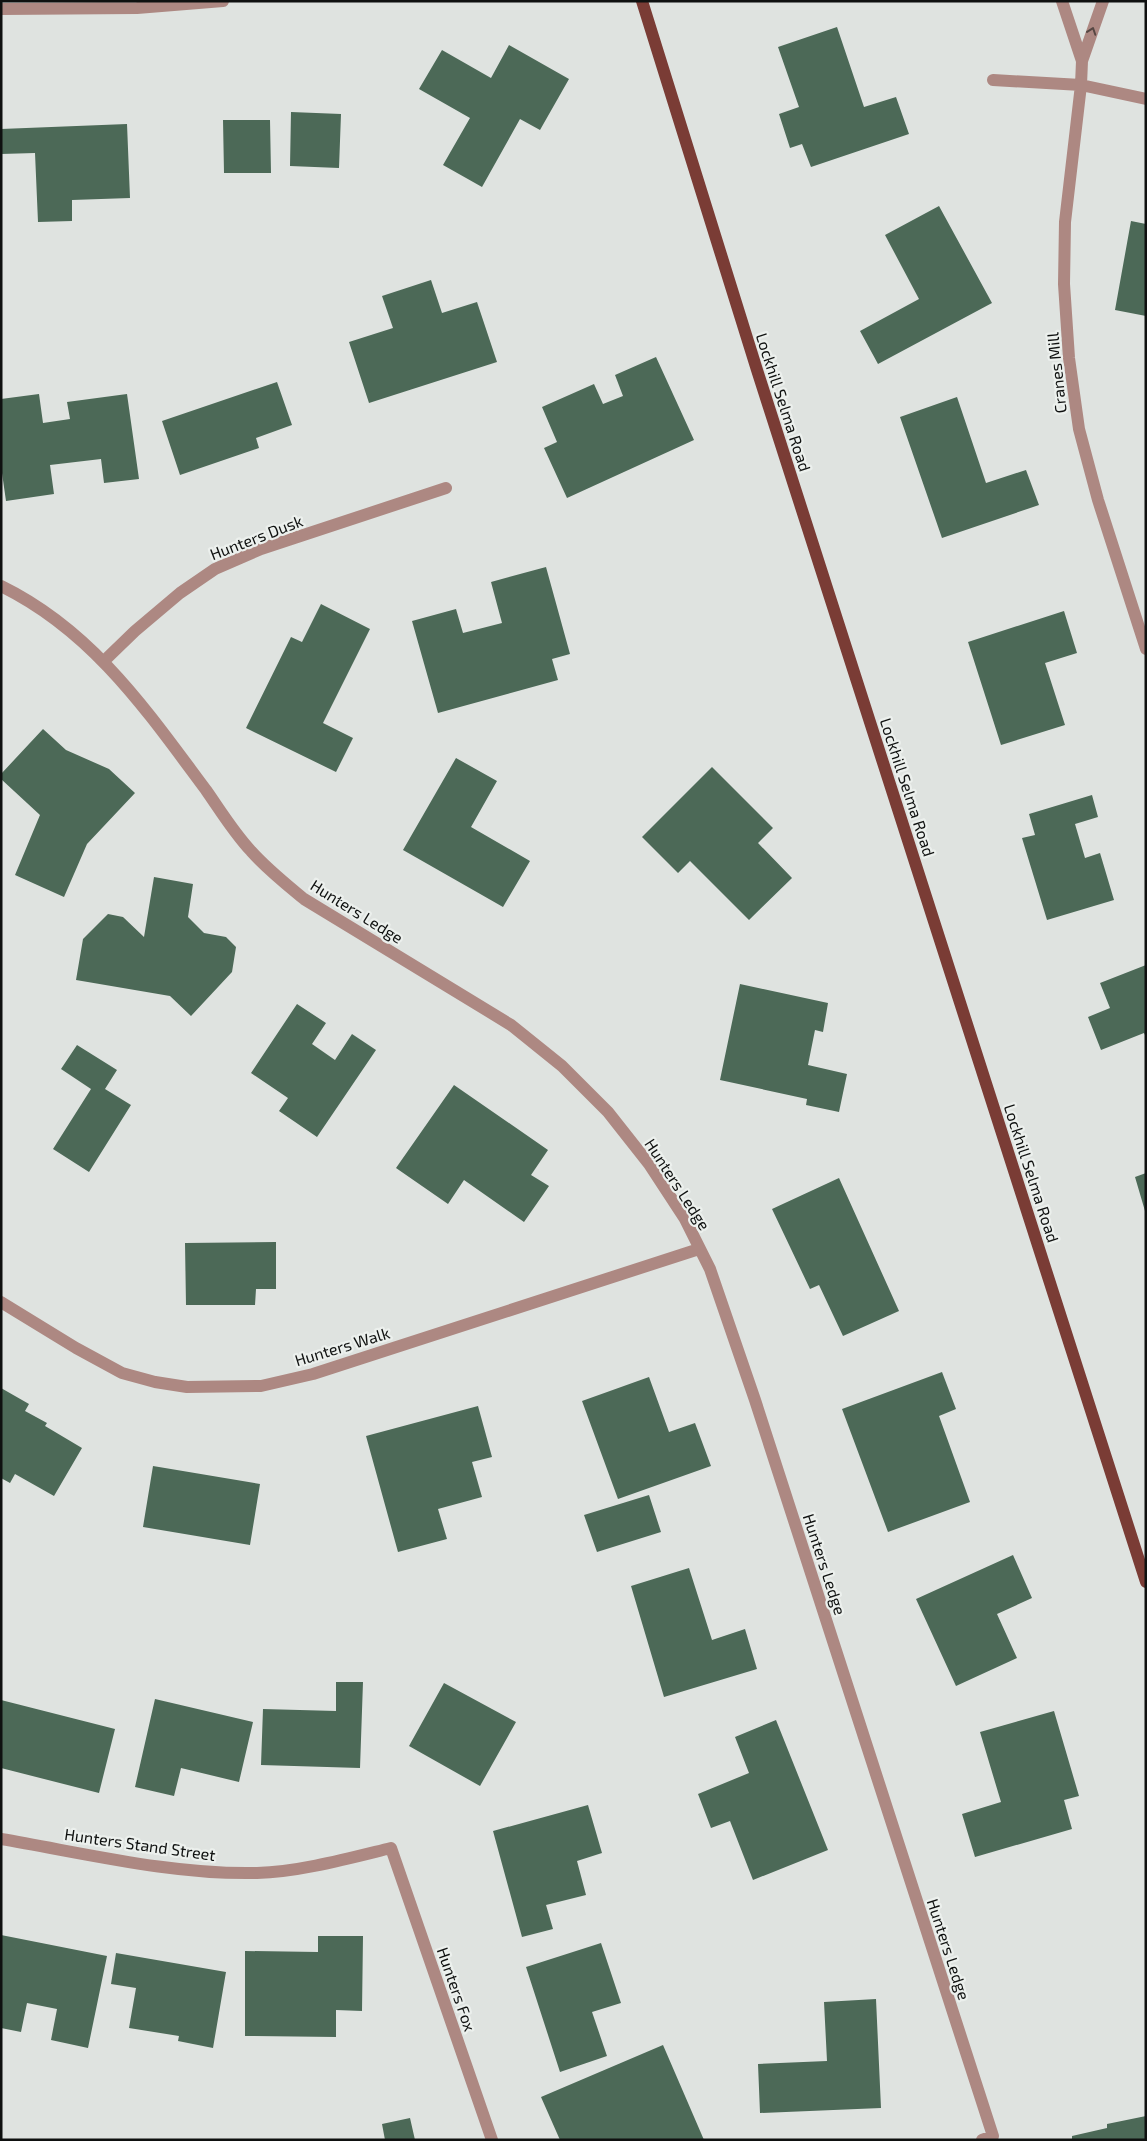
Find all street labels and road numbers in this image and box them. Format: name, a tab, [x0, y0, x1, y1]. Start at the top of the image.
street label: Lockhill Selma Road	[753, 330, 815, 474]
street label: Cranes Mill	[1042, 331, 1070, 414]
street label: Hunters Dusk	[207, 511, 305, 563]
street label: Lockhill Selma Road	[877, 715, 939, 859]
street label: Hunters Ledge	[307, 875, 407, 947]
street label: Lockhill Selma Road	[1001, 1101, 1063, 1245]
street label: Hunters Ledge	[641, 1135, 715, 1233]
street label: Hunters Walk	[292, 1323, 392, 1369]
street label: Hunters Ledge	[800, 1511, 850, 1617]
street label: Hunters Stand Street	[63, 1824, 217, 1864]
street label: Hunters Ledge	[924, 1896, 974, 2002]
street label: Hunters Fox	[434, 1944, 480, 2034]

